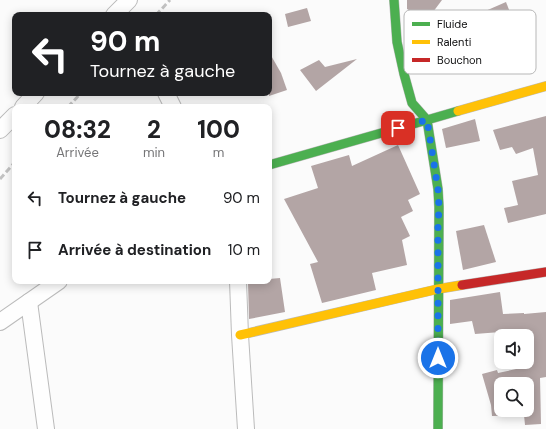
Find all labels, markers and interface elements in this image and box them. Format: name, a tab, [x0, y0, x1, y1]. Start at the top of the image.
legend	[404, 10, 536, 74]
text: Fluide	[437, 17, 467, 31]
text: 90 m	[90, 23, 160, 60]
icon: left	[24, 28, 76, 80]
text: Ralenti	[437, 35, 471, 49]
text: Bouchon	[437, 53, 482, 67]
text: Tournez à gauche	[90, 59, 235, 83]
pin	[381, 111, 415, 145]
text: 08:32	[44, 114, 111, 145]
text: 2	[147, 114, 161, 145]
text: 100	[197, 114, 240, 145]
icon: arrive	[387, 117, 409, 139]
text: Arrivée	[56, 144, 99, 161]
text: min	[143, 144, 165, 161]
text: m	[213, 144, 224, 161]
icon: left	[24, 187, 46, 209]
text: Tournez à gauche	[58, 188, 186, 208]
text: 90 m	[223, 188, 260, 208]
icon: arrive	[24, 239, 46, 261]
text: Arrivée à destination	[58, 240, 211, 260]
text: 10 m	[228, 240, 260, 260]
map controls	[494, 329, 534, 417]
button: sound	[494, 329, 534, 369]
position arrow	[417, 337, 459, 379]
button: search	[494, 377, 534, 417]

